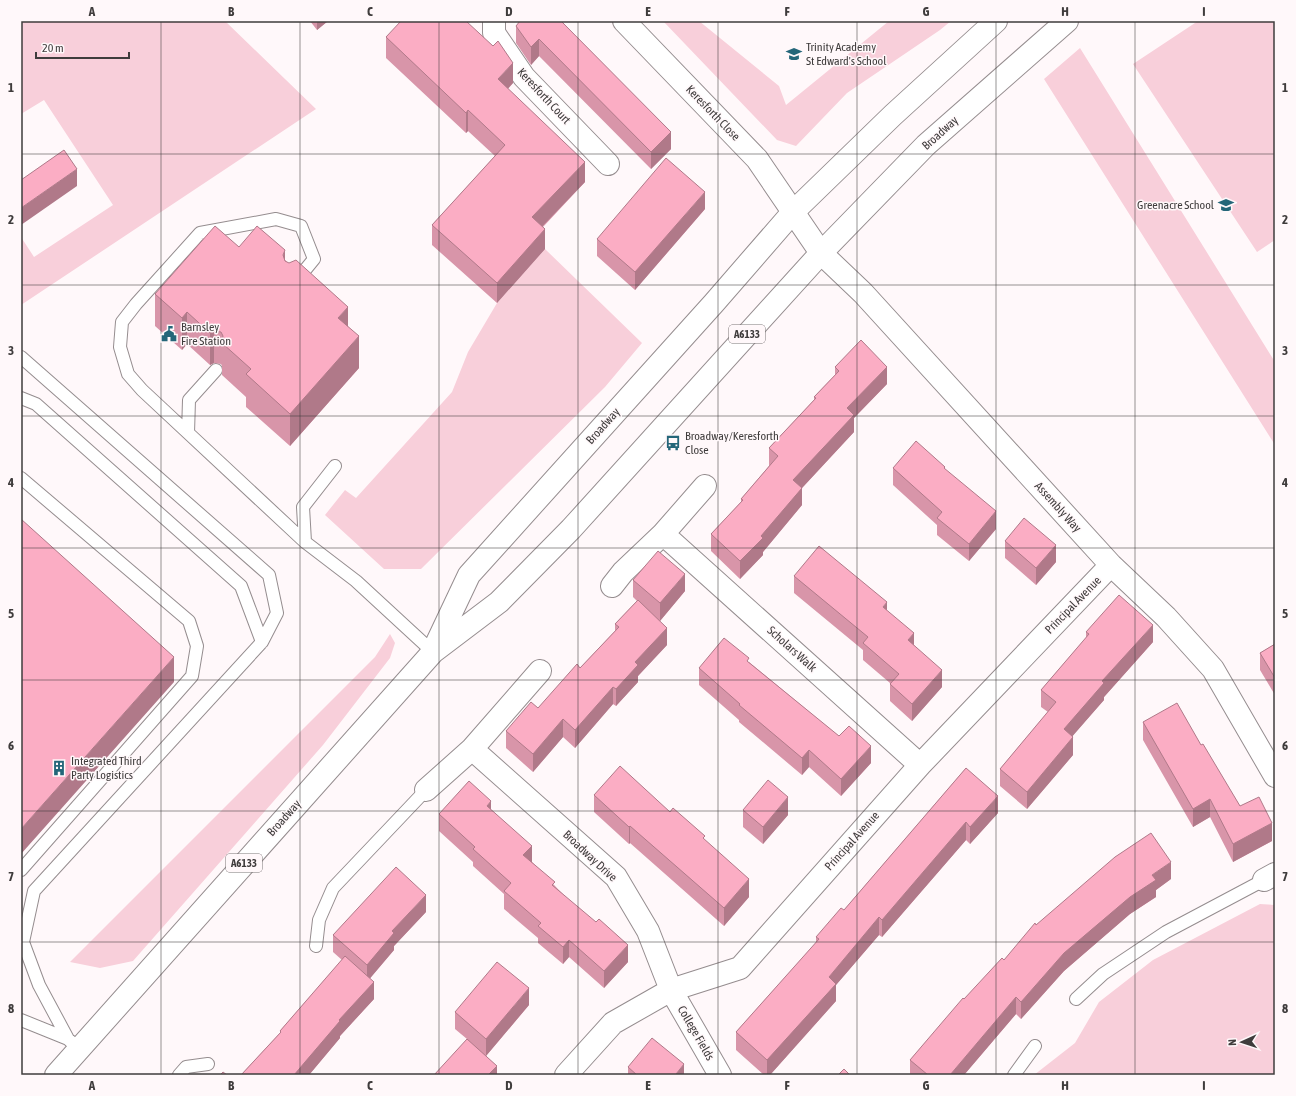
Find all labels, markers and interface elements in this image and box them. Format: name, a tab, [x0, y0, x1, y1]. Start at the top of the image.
text: A	[88, 4, 96, 19]
text: B	[228, 4, 235, 19]
text: C	[367, 4, 373, 19]
text: D	[505, 4, 513, 19]
text: E	[645, 4, 651, 19]
text: F	[784, 4, 790, 19]
text: G	[923, 4, 930, 19]
text: H	[1061, 4, 1069, 19]
text: I	[1202, 4, 1206, 19]
scale bar	[36, 34, 129, 60]
place label: Trinity Academy St Edward's School	[806, 40, 887, 68]
text: 20 m	[42, 41, 64, 55]
school or university icon: Trinity Academy St Edward's School	[785, 45, 803, 63]
street label: Keresforth Court	[515, 65, 574, 127]
text: 1	[8, 80, 14, 95]
text: 1	[1282, 80, 1288, 95]
street label: Keresforth Close	[683, 82, 743, 144]
street label: Broadway	[919, 113, 961, 153]
school or university icon: Greenacre School	[1217, 196, 1235, 214]
place label: Greenacre School	[1137, 198, 1215, 212]
text: 2	[8, 212, 14, 227]
text: 2	[1282, 212, 1288, 227]
place label: Barnsley Fire Station	[181, 320, 231, 348]
public building icon: Barnsley Fire Station	[160, 325, 178, 343]
road number: A6133	[729, 325, 765, 343]
text: 3	[8, 343, 14, 358]
text: 3	[1282, 343, 1288, 358]
street label: Broadway	[583, 405, 623, 447]
place label: Broadway/Keresforth Close	[685, 429, 779, 457]
bus stop icon: Broadway/Keresforth Close	[664, 434, 682, 452]
text: 4	[7, 475, 14, 490]
text: 4	[1281, 475, 1288, 490]
street label: Assembly Way	[1032, 479, 1084, 535]
street label: Principal Avenue	[1042, 573, 1104, 637]
text: 5	[8, 606, 14, 621]
text: 5	[1282, 606, 1288, 621]
street label: Scholars Walk	[764, 623, 820, 675]
text: 6	[8, 738, 14, 753]
text: 6	[1282, 738, 1288, 753]
place label: Integrated Third Party Logistics	[71, 754, 142, 782]
building icon: Integrated Third Party Logistics	[50, 759, 68, 777]
street label: Broadway	[264, 797, 304, 839]
street label: Principal Avenue	[822, 809, 882, 873]
street label: Broadway Drive	[560, 827, 620, 885]
road number: A6133	[226, 854, 262, 872]
text: 7	[8, 869, 14, 884]
text: 7	[1282, 869, 1288, 884]
text: 8	[8, 1001, 14, 1016]
text: 8	[1282, 1001, 1288, 1016]
street label: College Fields	[675, 1003, 717, 1063]
north arrow	[1222, 1022, 1262, 1062]
text: N	[1226, 1039, 1238, 1046]
text: A	[88, 1078, 96, 1093]
text: B	[228, 1078, 235, 1093]
text: C	[367, 1078, 373, 1093]
text: D	[505, 1078, 513, 1093]
text: E	[645, 1078, 651, 1093]
text: F	[784, 1078, 790, 1093]
text: G	[923, 1078, 930, 1093]
text: H	[1061, 1078, 1069, 1093]
text: I	[1202, 1078, 1206, 1093]

